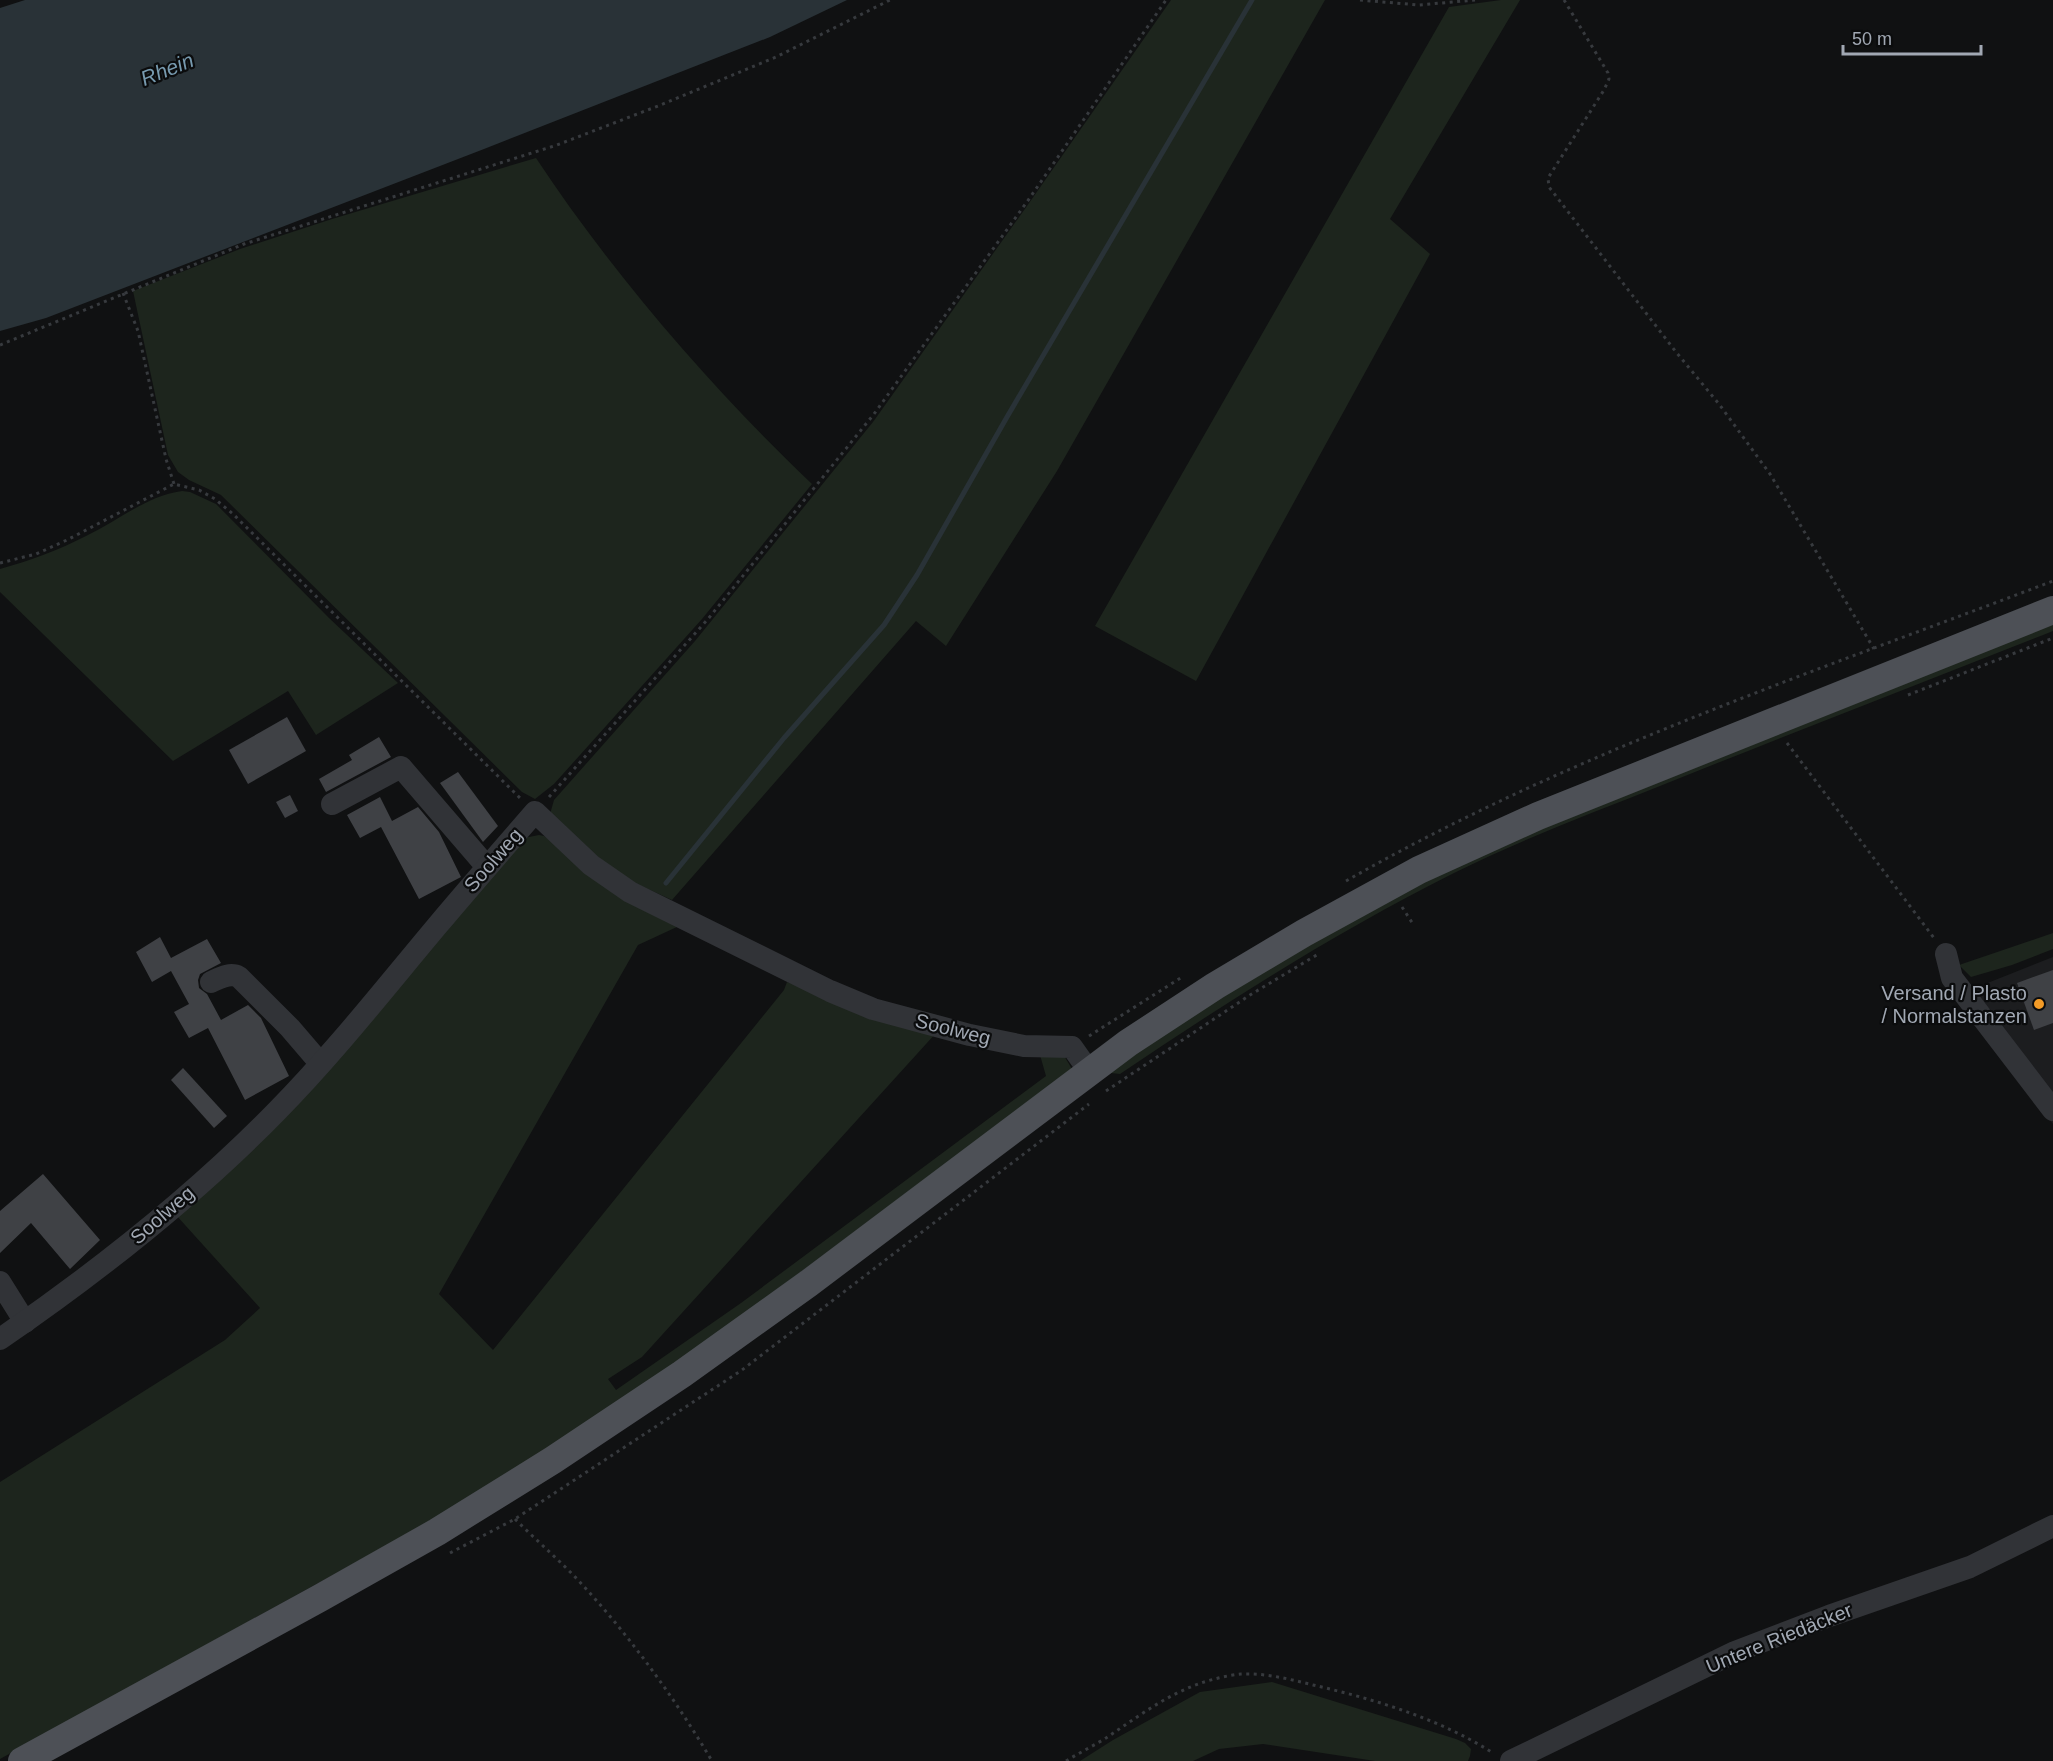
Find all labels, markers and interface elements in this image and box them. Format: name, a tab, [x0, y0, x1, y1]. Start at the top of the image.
scale bar	[1843, 18, 1981, 56]
text: 50 m	[1852, 29, 1892, 49]
water label: Rhein	[137, 48, 197, 90]
street label: Soolweg	[460, 824, 526, 896]
place label: Versand / Plasto / Normalstanzen	[1881, 982, 2027, 1027]
marker: Versand / Plasto / Normalstanzen	[2032, 997, 2046, 1011]
street label: Soolweg	[913, 1009, 993, 1049]
street label: Soolweg	[126, 1182, 198, 1248]
street label: Untere Riedäcker	[1703, 1599, 1856, 1677]

